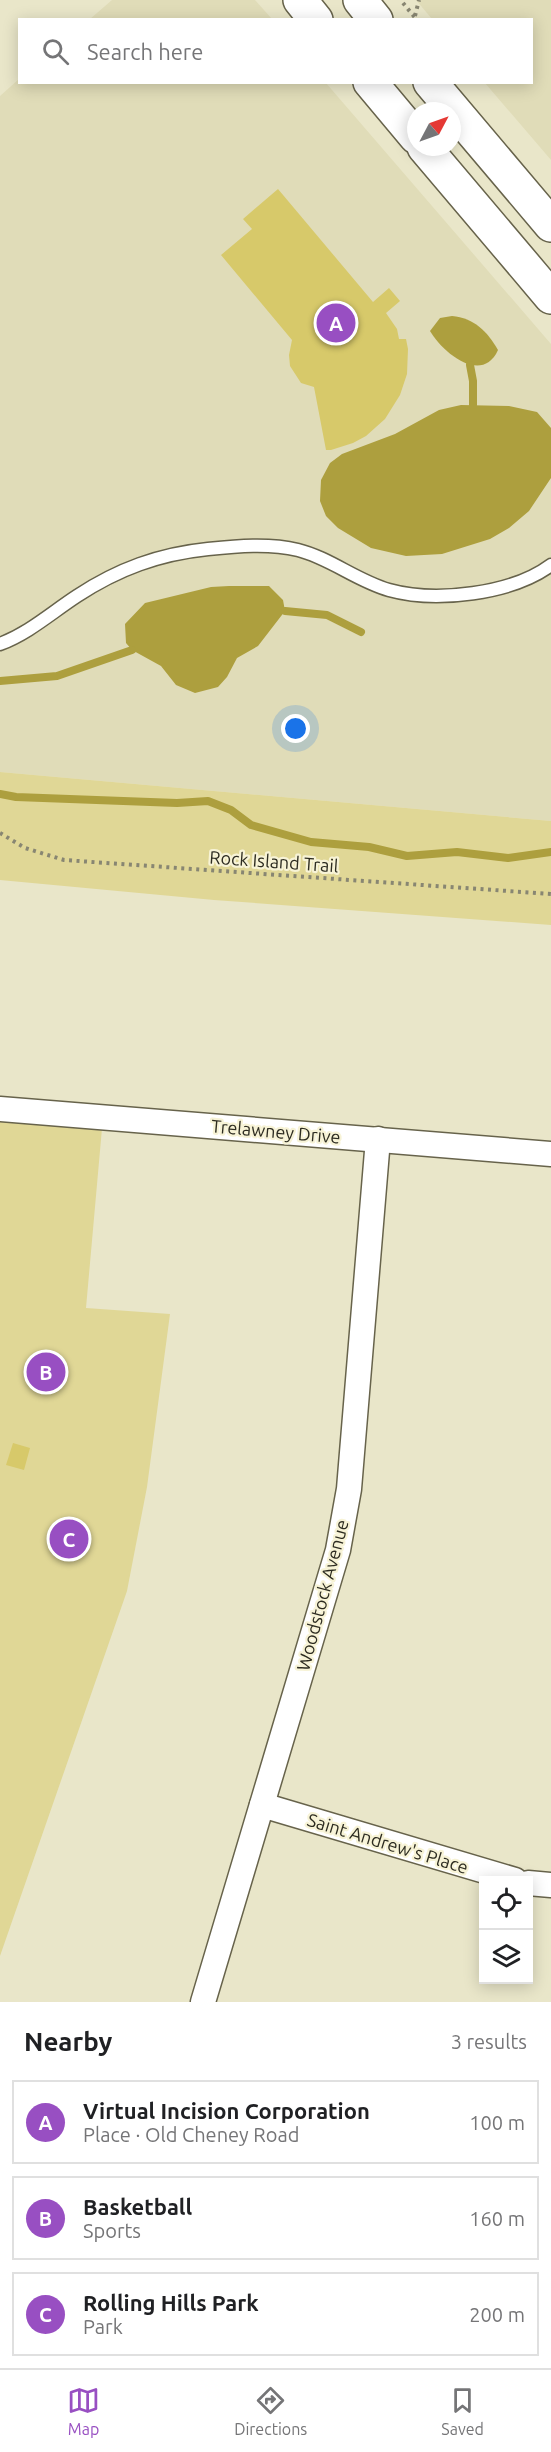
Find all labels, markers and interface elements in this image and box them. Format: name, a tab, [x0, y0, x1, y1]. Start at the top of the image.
search box	[18, 18, 533, 84]
icon: search	[39, 35, 72, 68]
text: Search here	[87, 39, 203, 64]
north arrow	[407, 102, 461, 156]
pin: A	[316, 300, 356, 346]
your location	[281, 714, 310, 743]
street label: Rock Island Trail	[209, 847, 339, 876]
street label: Trelawney Drive	[211, 1115, 341, 1147]
pin: B	[26, 1350, 66, 1394]
pin: C	[50, 1516, 88, 1562]
street label: Woodstock Avenue	[292, 1517, 352, 1673]
street label: Saint Andrew's Place	[305, 1809, 471, 1877]
map controls	[479, 1876, 533, 1984]
button: locate	[479, 1876, 533, 1930]
button: layers	[479, 1930, 533, 1984]
text: Nearby	[24, 2027, 112, 2056]
text: 3 results	[451, 2030, 527, 2053]
text: Virtual Incision Corporation	[83, 2098, 370, 2123]
text: A	[38, 2111, 53, 2134]
text: 100 m	[469, 2111, 525, 2134]
text: Place · Old Cheney Road	[83, 2123, 299, 2146]
text: Basketball	[83, 2194, 192, 2219]
text: B	[39, 2207, 52, 2230]
text: 160 m	[469, 2207, 525, 2230]
text: Sports	[83, 2219, 141, 2242]
text: Rolling Hills Park	[83, 2290, 259, 2315]
text: C	[39, 2303, 52, 2326]
text: 200 m	[469, 2303, 525, 2326]
text: Park	[83, 2315, 123, 2338]
tab: Map	[67, 2384, 100, 2438]
tab: Directions	[234, 2384, 307, 2438]
tab: Saved	[441, 2384, 484, 2438]

